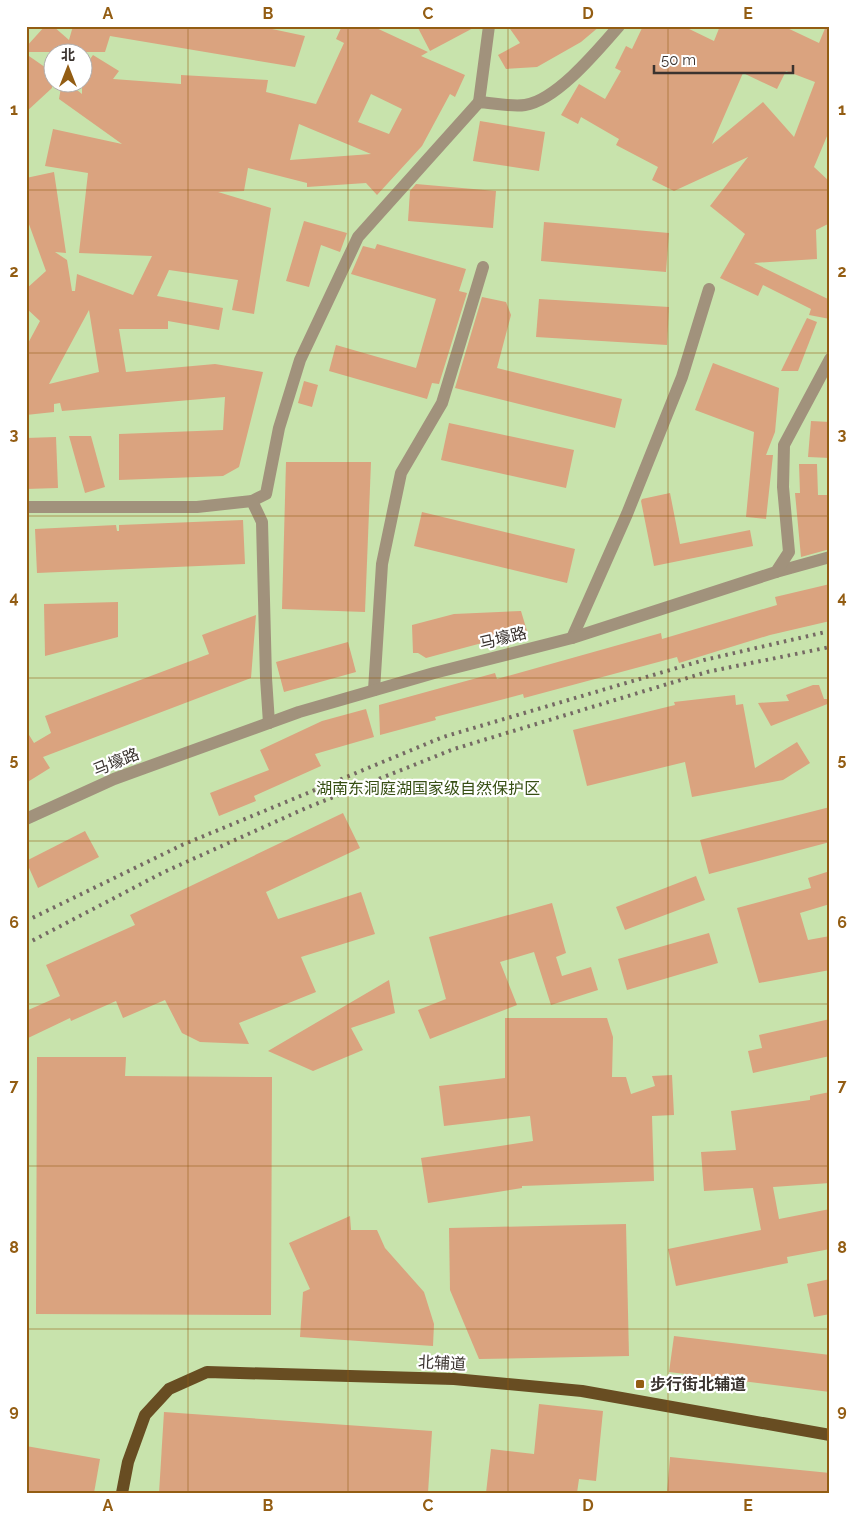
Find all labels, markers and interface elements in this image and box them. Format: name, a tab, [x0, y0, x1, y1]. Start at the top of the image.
text: A	[103, 4, 114, 23]
text: B	[263, 4, 274, 23]
text: C	[423, 4, 434, 23]
text: D	[582, 4, 594, 23]
text: E	[743, 4, 753, 23]
north arrow	[42, 42, 92, 92]
scale bar	[654, 42, 792, 74]
text: 北	[61, 47, 75, 63]
text: 50 m	[661, 51, 696, 69]
text: 1	[10, 100, 18, 119]
text: 1	[838, 100, 846, 119]
text: 2	[9, 262, 19, 281]
text: 2	[837, 262, 847, 281]
text: 3	[10, 425, 19, 444]
text: 3	[838, 425, 847, 444]
text: 4	[9, 588, 19, 607]
text: 4	[837, 588, 847, 607]
street label: 马壕路	[477, 623, 529, 653]
street label: 马壕路	[90, 744, 142, 780]
text: 5	[10, 750, 19, 769]
text: 5	[838, 750, 847, 769]
park label: 湖南东洞庭湖国家级自然保护区	[316, 779, 540, 798]
text: 6	[9, 913, 19, 932]
text: 6	[837, 913, 847, 932]
text: 7	[10, 1076, 19, 1095]
text: 7	[838, 1076, 847, 1095]
text: 8	[9, 1238, 19, 1257]
text: 8	[837, 1238, 847, 1257]
street label: 北辅道	[418, 1352, 466, 1374]
place label: 步行街北辅道	[650, 1375, 746, 1394]
marker: 步行街北辅道	[634, 1378, 646, 1390]
text: 9	[9, 1401, 19, 1420]
text: 9	[837, 1401, 847, 1420]
text: A	[103, 1496, 114, 1515]
text: B	[263, 1496, 274, 1515]
text: C	[423, 1496, 434, 1515]
text: D	[582, 1496, 594, 1515]
text: E	[743, 1496, 753, 1515]

